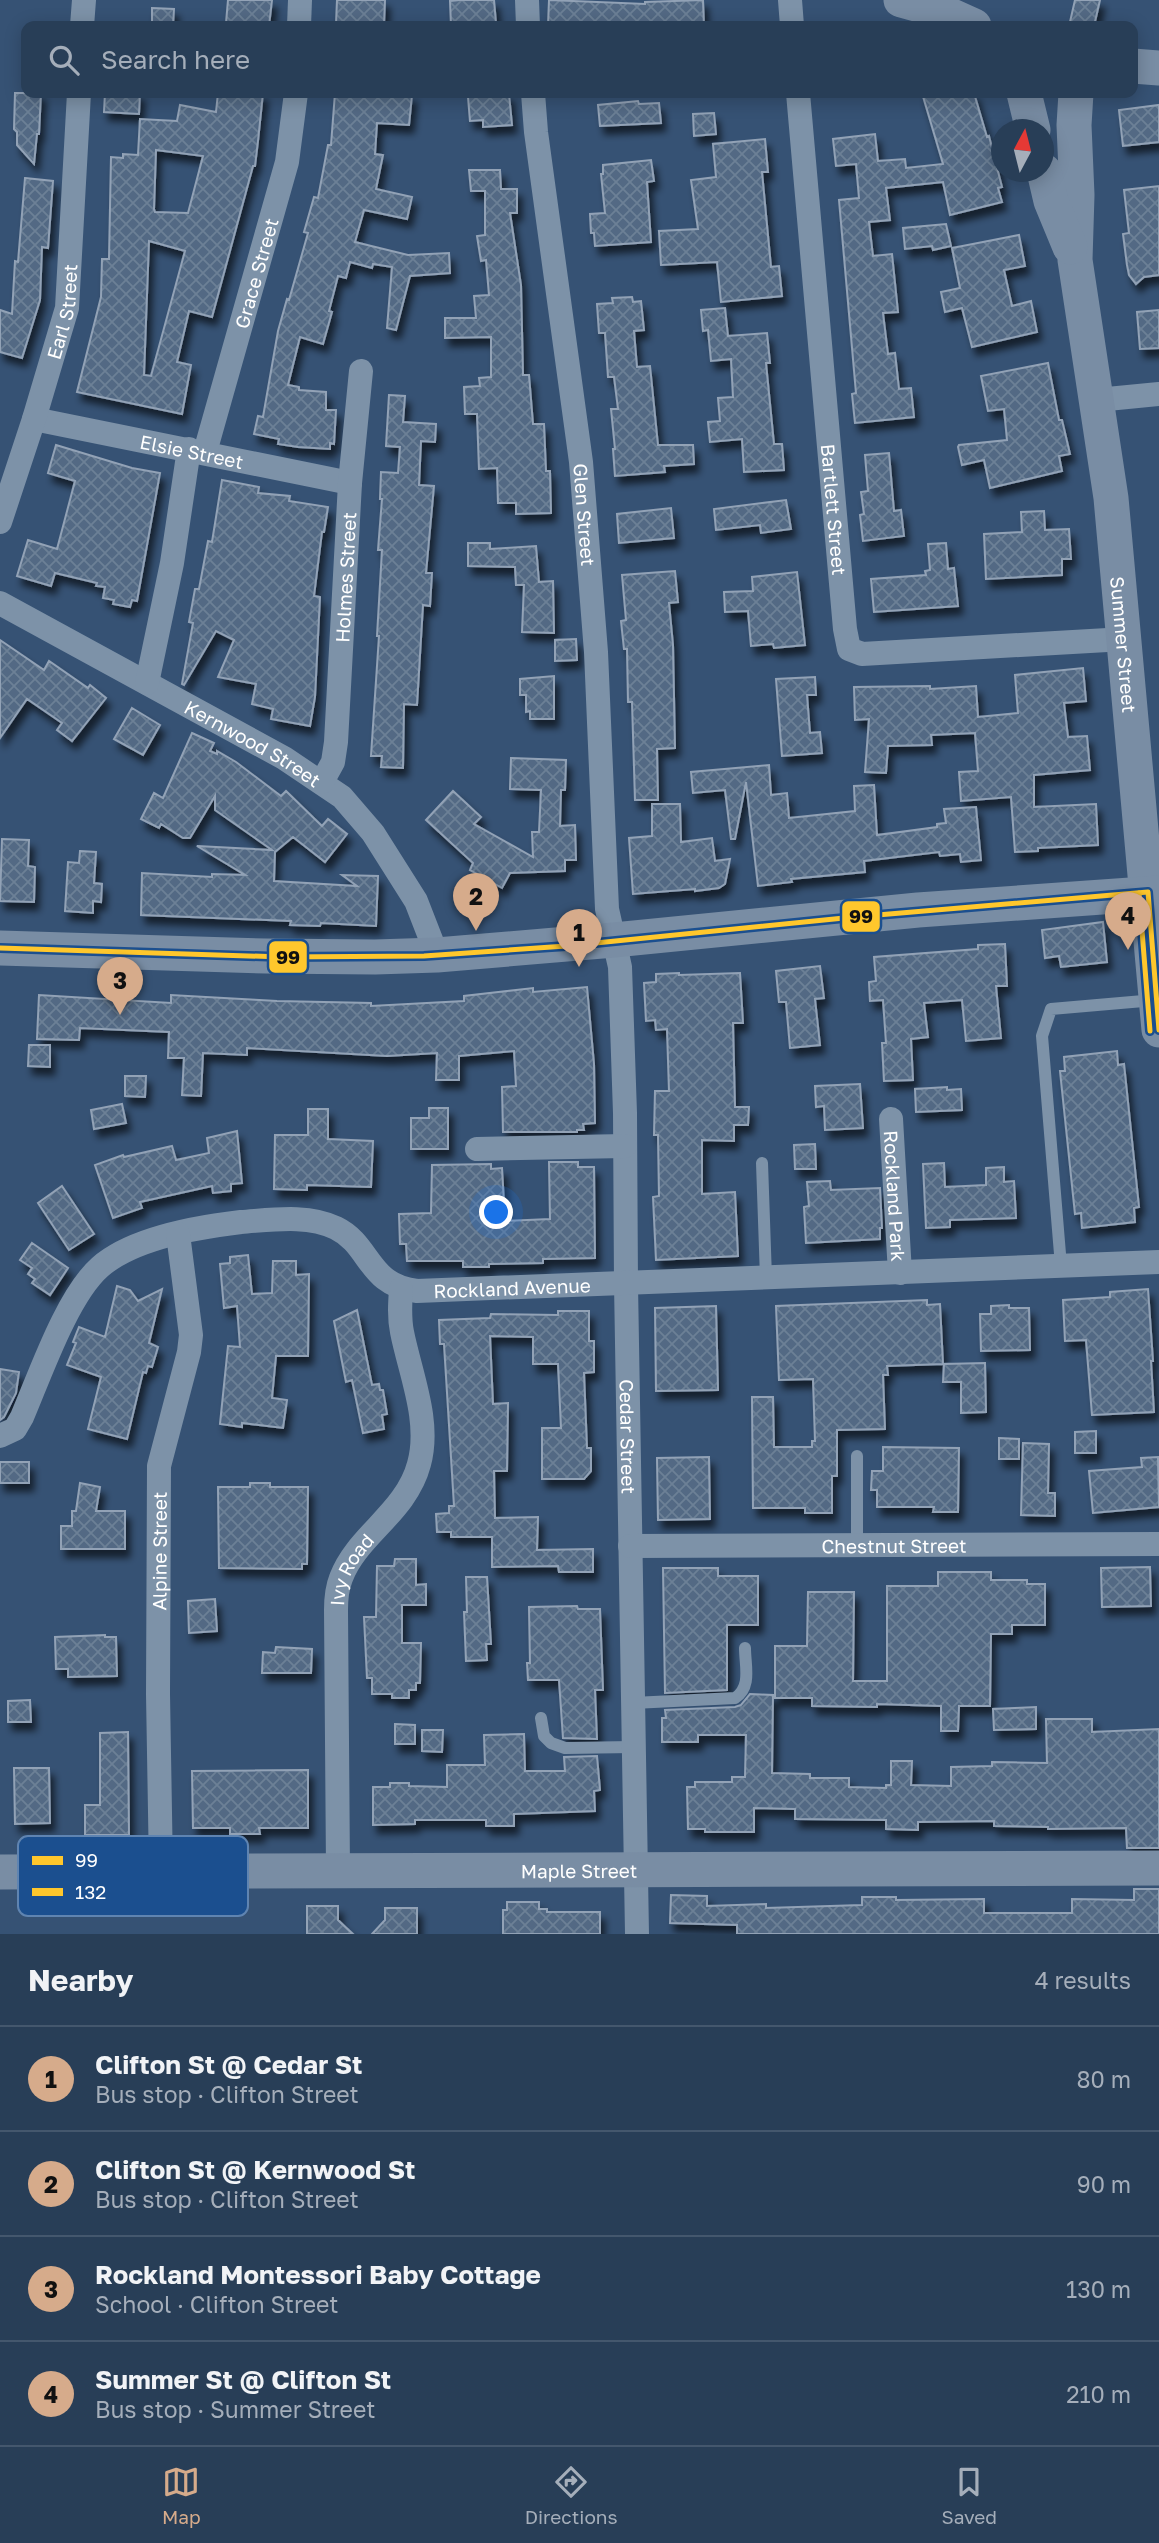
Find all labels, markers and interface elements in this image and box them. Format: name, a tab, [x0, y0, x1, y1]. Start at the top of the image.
search box	[21, 21, 1138, 98]
icon: search	[45, 41, 83, 79]
text: Search here	[101, 44, 250, 75]
north arrow	[991, 119, 1054, 182]
street label: Grace Street	[229, 215, 282, 331]
street label: Earl Street	[41, 263, 81, 362]
street label: Elsie Street	[138, 429, 246, 473]
street label: Bartlett Street	[817, 443, 852, 576]
street label: Glen Street	[570, 462, 601, 567]
street label: Holmes Street	[330, 511, 360, 643]
street label: Summer Street	[1107, 575, 1142, 714]
street label: Kernwood Street	[181, 695, 325, 791]
pin: 2	[453, 873, 499, 931]
pin: 4	[1105, 892, 1151, 950]
line badge: 99	[841, 900, 881, 933]
text: 99	[849, 904, 873, 927]
pin: 1	[556, 909, 602, 967]
line badge: 99	[268, 940, 308, 974]
text: 99	[276, 945, 300, 968]
pin: 3	[97, 957, 143, 1015]
street label: Rockland Park	[880, 1130, 911, 1262]
your location	[479, 1195, 513, 1229]
street label: Rockland Avenue	[433, 1273, 591, 1302]
street label: Cedar Street	[616, 1379, 641, 1494]
street label: Alpine Street	[147, 1491, 170, 1611]
street label: Ivy Road	[325, 1528, 378, 1606]
street label: Chestnut Street	[821, 1533, 967, 1557]
legend	[18, 1836, 248, 1916]
text: 99	[75, 1848, 98, 1871]
street label: Maple Street	[521, 1858, 637, 1882]
text: 132	[75, 1880, 106, 1903]
text: Nearby	[28, 1962, 133, 1998]
text: 4 results	[1035, 1966, 1131, 1994]
text: Clifton St @ Cedar St	[95, 2049, 362, 2080]
text: 1	[45, 2065, 57, 2093]
text: 80 m	[1077, 2065, 1131, 2093]
text: Bus stop · Clifton Street	[95, 2080, 359, 2108]
text: Clifton St @ Kernwood St	[95, 2154, 415, 2185]
text: 2	[44, 2170, 58, 2198]
text: 90 m	[1077, 2170, 1131, 2198]
text: Bus stop · Clifton Street	[95, 2185, 359, 2213]
text: Rockland Montessori Baby Cottage	[95, 2259, 541, 2290]
text: 3	[44, 2275, 58, 2303]
text: 130 m	[1066, 2275, 1131, 2303]
text: School · Clifton Street	[95, 2290, 339, 2318]
text: Summer St @ Clifton St	[95, 2364, 391, 2395]
text: 4	[44, 2380, 58, 2408]
text: 210 m	[1066, 2380, 1131, 2408]
text: Bus stop · Summer Street	[95, 2395, 376, 2423]
tab: Map	[162, 2463, 201, 2528]
tab: Directions	[525, 2463, 618, 2528]
tab: Saved	[942, 2463, 997, 2528]

